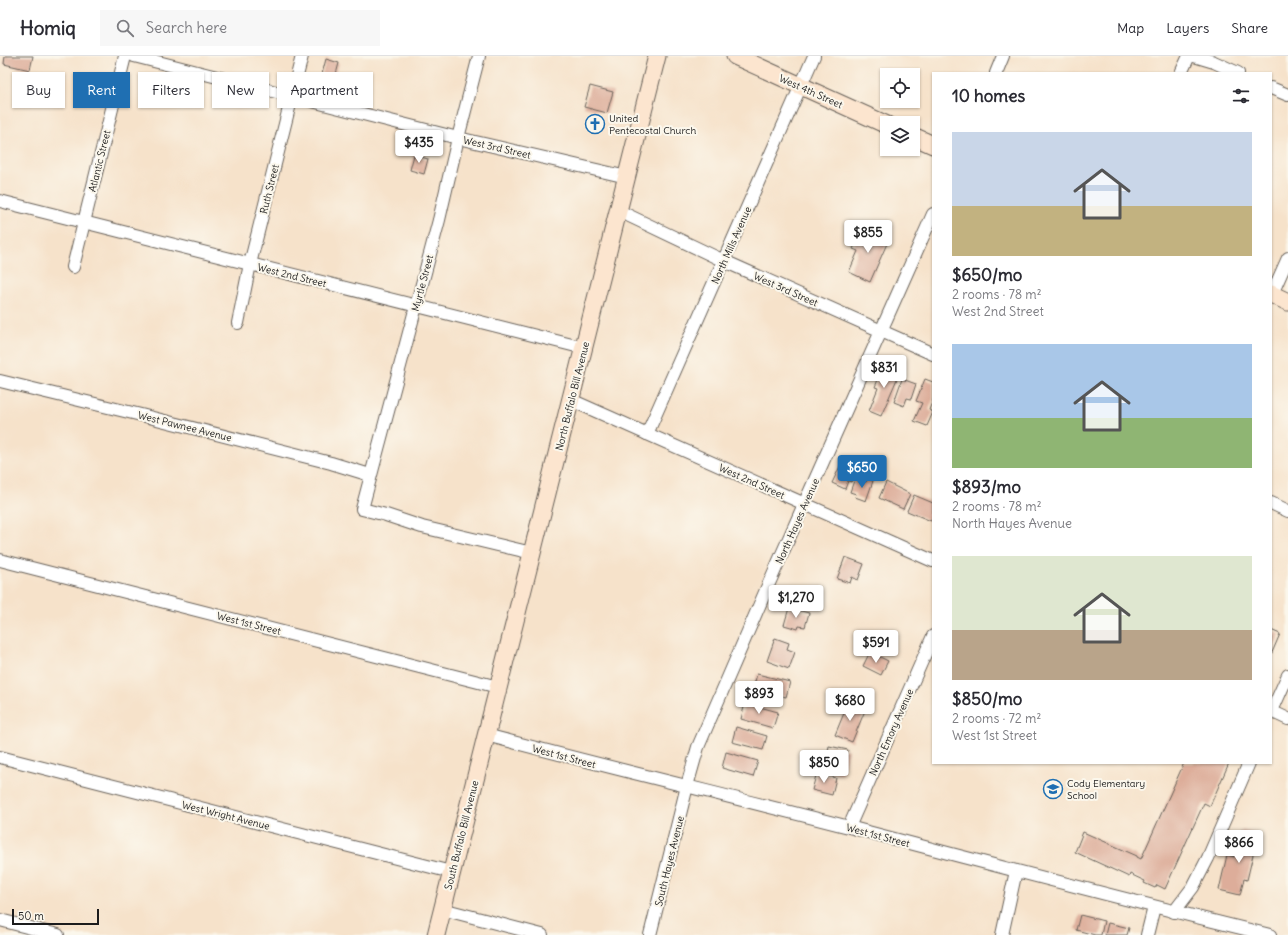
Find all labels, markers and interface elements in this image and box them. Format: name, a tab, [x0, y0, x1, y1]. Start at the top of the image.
search box	[100, 10, 380, 46]
text: Homiq	[20, 16, 76, 40]
icon: search	[114, 17, 136, 39]
text: Search here	[146, 18, 227, 37]
text: Map	[1117, 19, 1144, 37]
text: Layers	[1166, 19, 1209, 37]
text: Share	[1231, 19, 1268, 37]
map controls	[880, 68, 920, 156]
button: locate	[880, 68, 920, 108]
chip: Buy	[12, 72, 65, 108]
chip: Rent	[73, 72, 130, 108]
chip: Filters	[138, 72, 204, 108]
chip: New	[212, 72, 269, 108]
chip: Apartment	[277, 72, 373, 108]
street label: West 4th Street	[777, 72, 845, 112]
text: 10 homes	[952, 85, 1025, 107]
icon: filters	[1230, 85, 1252, 107]
place label: United Pentecostal Church	[609, 112, 696, 137]
church icon: United Pentecostal Church	[584, 113, 606, 135]
button: layers	[880, 116, 920, 156]
street label: Atlantic Street	[86, 128, 114, 193]
pin: $435	[395, 130, 443, 164]
street label: West 3rd Street	[462, 133, 533, 162]
text: $435	[404, 134, 434, 151]
icon: home	[1066, 158, 1138, 230]
street label: Ruth Street	[257, 163, 282, 215]
street label: North Mills Avenue	[709, 205, 754, 286]
pin: $855	[844, 220, 892, 254]
text: $855	[853, 224, 883, 241]
street label: Myrtle Street	[409, 253, 436, 313]
street label: West 2nd Street	[256, 261, 328, 290]
text: $650/mo	[952, 264, 1022, 286]
street label: West 3rd Street	[752, 269, 821, 310]
text: 2 rooms · 78 m²	[952, 286, 1042, 303]
text: West 2nd Street	[952, 303, 1044, 320]
street label: North Buffalo Bill Avenue	[553, 340, 592, 452]
pin: $831	[860, 355, 908, 389]
text: $831	[870, 359, 898, 376]
icon: home	[1066, 370, 1138, 442]
street label: West Pawnee Avenue	[137, 409, 233, 444]
pin: $650	[838, 455, 886, 489]
text: $650	[847, 459, 877, 476]
street label: West 2nd Street	[717, 461, 787, 502]
street label: North Hayes Avenue	[773, 476, 822, 566]
text: $893/mo	[952, 476, 1021, 498]
text: 2 rooms · 78 m²	[952, 498, 1042, 515]
text: North Hayes Avenue	[952, 515, 1072, 532]
icon: home	[1066, 582, 1138, 654]
pin: $1,270	[763, 585, 829, 619]
text: $1,270	[778, 589, 814, 606]
street label: West 1st Street	[216, 609, 283, 638]
pin: $591	[852, 630, 900, 664]
text: $591	[862, 634, 890, 651]
pin: $893	[735, 681, 783, 715]
text: $893	[744, 685, 774, 702]
street label: North Emory Avenue	[866, 687, 916, 778]
pin: $680	[826, 688, 874, 722]
text: $850/mo	[952, 688, 1022, 710]
text: $680	[835, 692, 865, 709]
text: 2 rooms · 72 m²	[952, 710, 1041, 727]
text: West 1st Street	[952, 727, 1037, 744]
street label: West 1st Street	[531, 742, 598, 771]
pin: $850	[800, 750, 848, 784]
text: $850	[809, 754, 839, 771]
place label: Cody Elementary School	[1067, 777, 1145, 802]
school or university icon: Cody Elementary School	[1042, 778, 1064, 800]
street label: South Buffalo Bill Avenue	[442, 779, 481, 891]
street label: West Wright Avenue	[181, 798, 271, 833]
street label: South Hayes Avenue	[652, 814, 687, 908]
street label: West 1st Street	[845, 821, 912, 850]
pin: $866	[1215, 830, 1263, 864]
text: $866	[1224, 834, 1254, 851]
scale bar	[12, 907, 99, 926]
text: 50 m	[18, 909, 44, 923]

